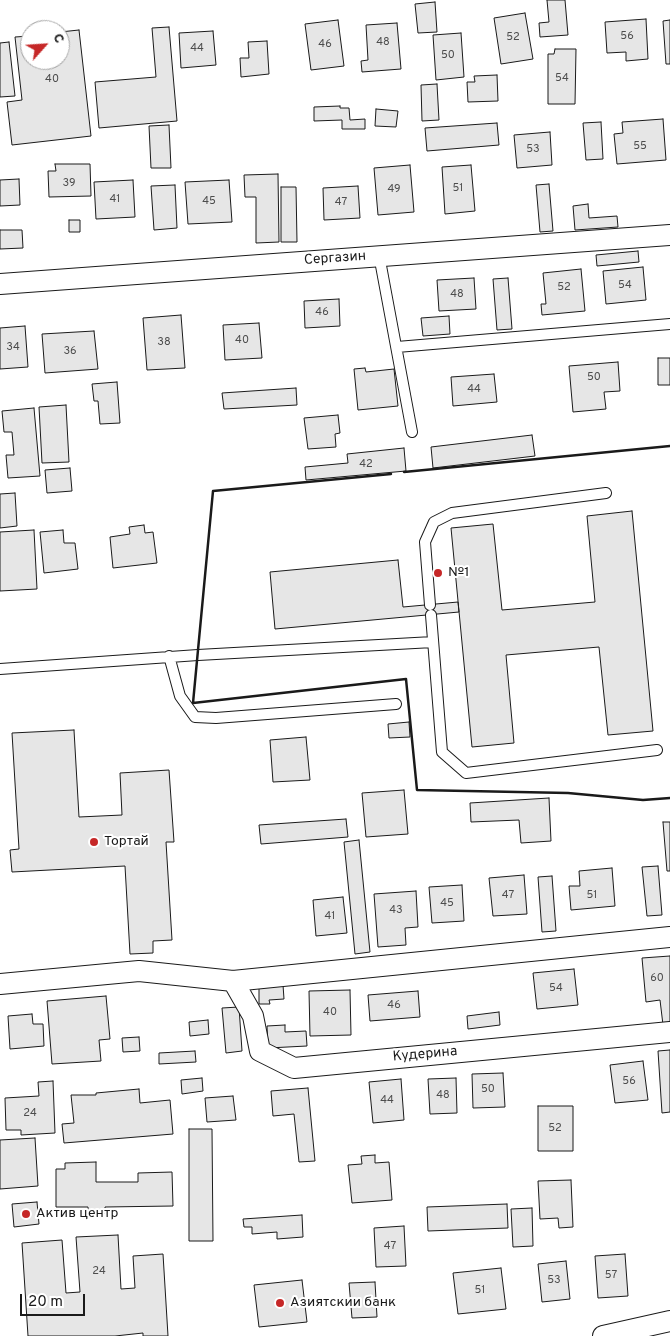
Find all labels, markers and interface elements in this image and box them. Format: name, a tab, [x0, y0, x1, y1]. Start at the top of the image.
north arrow	[20, 20, 70, 70]
house number: 56	[620, 30, 634, 44]
text: С	[48, 31, 68, 46]
house number: 52	[506, 31, 520, 45]
house number: 48	[376, 36, 390, 50]
house number: 46	[318, 38, 332, 52]
house number: 44	[190, 42, 204, 56]
house number: 50	[441, 49, 455, 63]
house number: 54	[555, 72, 569, 86]
house number: 40	[45, 73, 59, 87]
house number: 55	[633, 140, 647, 154]
house number: 53	[526, 143, 540, 157]
house number: 39	[63, 177, 75, 191]
house number: 51	[453, 182, 463, 196]
house number: 49	[387, 183, 401, 197]
house number: 41	[110, 193, 120, 207]
house number: 45	[202, 195, 216, 209]
house number: 47	[335, 196, 347, 210]
street label: Сергазин	[303, 248, 367, 270]
house number: 54	[618, 279, 632, 293]
house number: 52	[557, 281, 571, 295]
house number: 48	[450, 288, 464, 302]
house number: 46	[315, 306, 329, 320]
house number: 40	[235, 334, 249, 348]
house number: 38	[157, 336, 171, 350]
house number: 34	[6, 341, 20, 355]
house number: 36	[63, 345, 77, 359]
house number: 50	[587, 371, 601, 385]
house number: 44	[467, 383, 481, 397]
house number: 42	[359, 458, 373, 472]
place label: №1	[448, 565, 470, 581]
marker: №1	[432, 567, 444, 579]
place label: Тортай	[104, 834, 149, 850]
marker: Тортай	[88, 836, 100, 848]
house number: 47	[502, 889, 514, 903]
house number: 51	[587, 889, 597, 903]
house number: 45	[440, 897, 454, 911]
house number: 43	[389, 904, 403, 918]
house number: 41	[325, 910, 335, 924]
house number: 60	[650, 972, 664, 986]
house number: 54	[549, 982, 563, 996]
house number: 46	[387, 999, 401, 1013]
house number: 40	[323, 1006, 337, 1020]
street label: Кудерина	[392, 1044, 458, 1066]
house number: 56	[622, 1075, 636, 1089]
house number: 50	[481, 1083, 495, 1097]
house number: 48	[436, 1089, 450, 1103]
house number: 44	[380, 1094, 394, 1108]
house number: 24	[23, 1107, 37, 1121]
house number: 52	[548, 1122, 562, 1136]
place label: Актив центр	[36, 1206, 118, 1222]
marker: Актив центр	[20, 1208, 32, 1220]
house number: 47	[384, 1240, 396, 1254]
house number: 24	[92, 1265, 106, 1279]
house number: 57	[605, 1269, 617, 1283]
house number: 53	[547, 1274, 561, 1288]
scale bar	[22, 1284, 88, 1316]
house number: 51	[475, 1284, 485, 1298]
text: 20 m	[28, 1293, 63, 1312]
place label: Азиятскии банк	[290, 1295, 396, 1311]
marker: Азиятскии банк	[274, 1297, 286, 1309]

